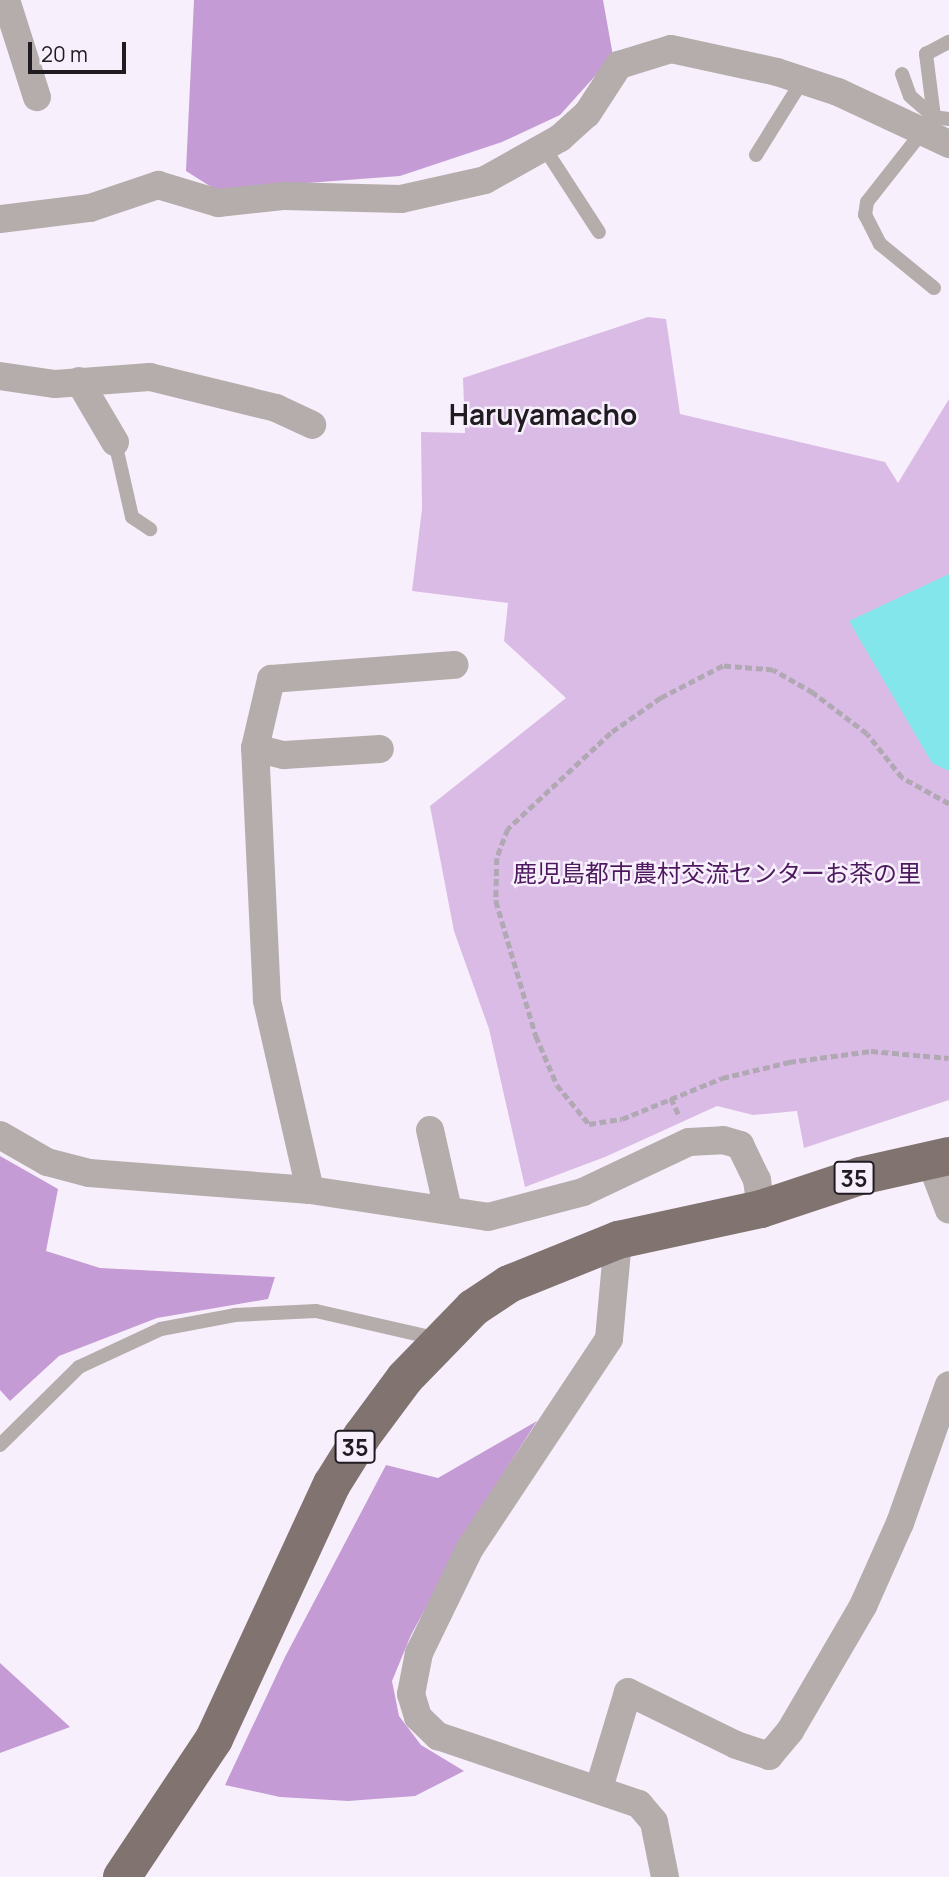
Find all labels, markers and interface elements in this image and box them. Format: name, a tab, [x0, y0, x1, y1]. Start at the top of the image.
scale bar	[32, 28, 130, 72]
text: 20 m	[41, 40, 88, 68]
district label: Haruyamacho	[449, 397, 637, 431]
park label: 鹿児島都市農村交流センターお茶の里	[513, 859, 921, 887]
road number: 35	[833, 1158, 875, 1198]
road number: 35	[334, 1428, 376, 1466]

